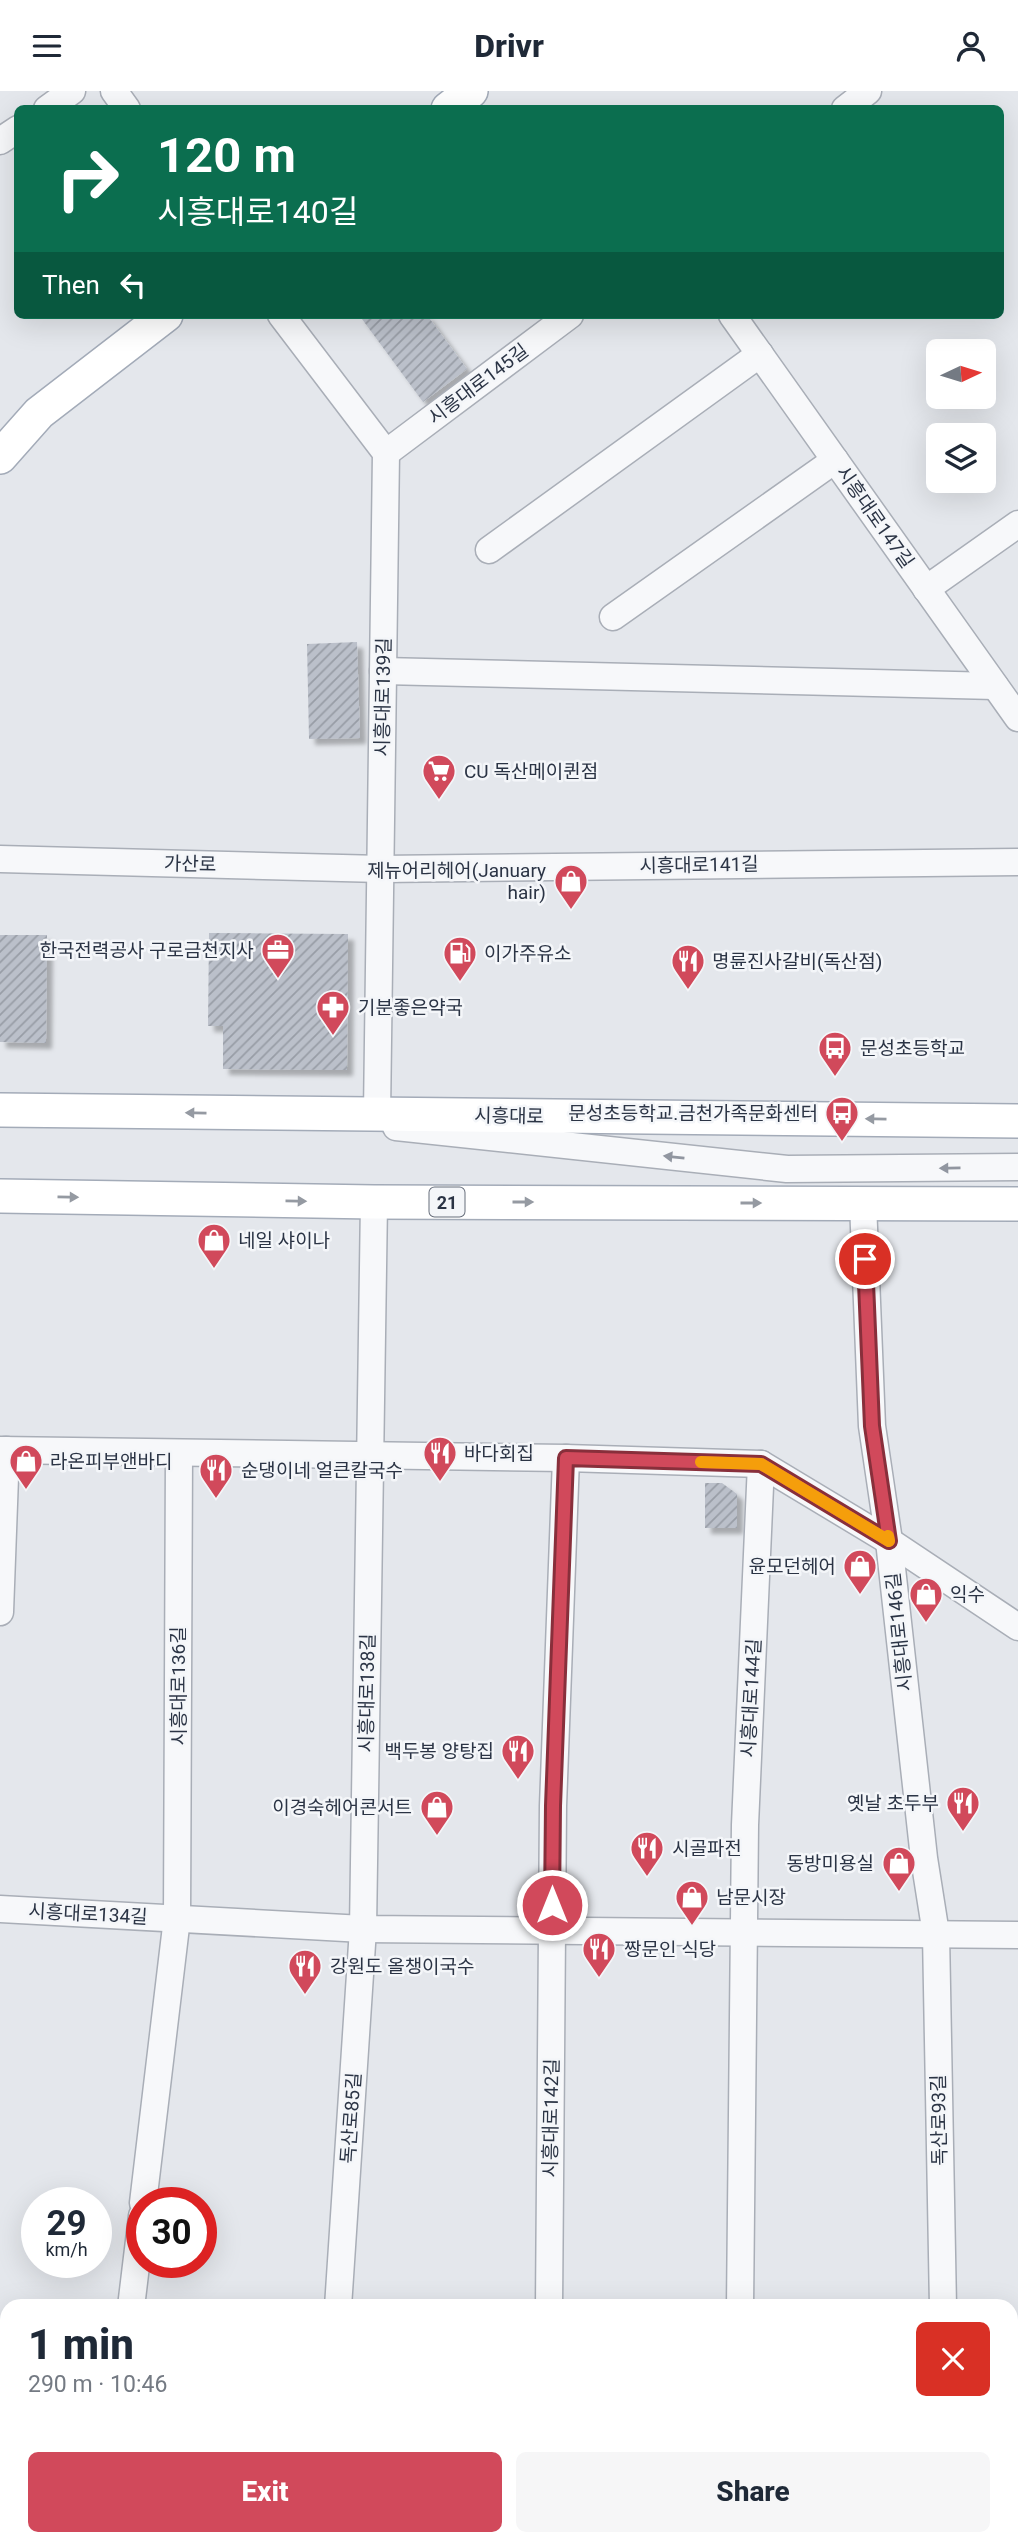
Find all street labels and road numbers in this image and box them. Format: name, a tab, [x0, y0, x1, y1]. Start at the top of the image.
street label: 시흥대로145길	[423, 339, 533, 429]
street label: 시흥대로147길	[831, 461, 919, 573]
street label: 시흥대로139길	[370, 637, 396, 757]
street label: 가산로	[164, 852, 216, 876]
street label: 시흥대로141길	[639, 852, 759, 878]
street label: 시흥대로	[474, 1104, 544, 1128]
road number: 21	[430, 1187, 464, 1217]
street label: 시흥대로146길	[881, 1571, 917, 1693]
street label: 시흥대로136길	[167, 1626, 190, 1746]
street label: 시흥대로138길	[354, 1633, 380, 1753]
street label: 시흥대로144길	[736, 1638, 766, 1758]
street label: 시흥대로134길	[28, 1899, 148, 1929]
street label: 시흥대로142길	[538, 2058, 564, 2178]
street label: 독산로85길	[336, 2072, 366, 2164]
street label: 독산로93길	[927, 2074, 951, 2166]

